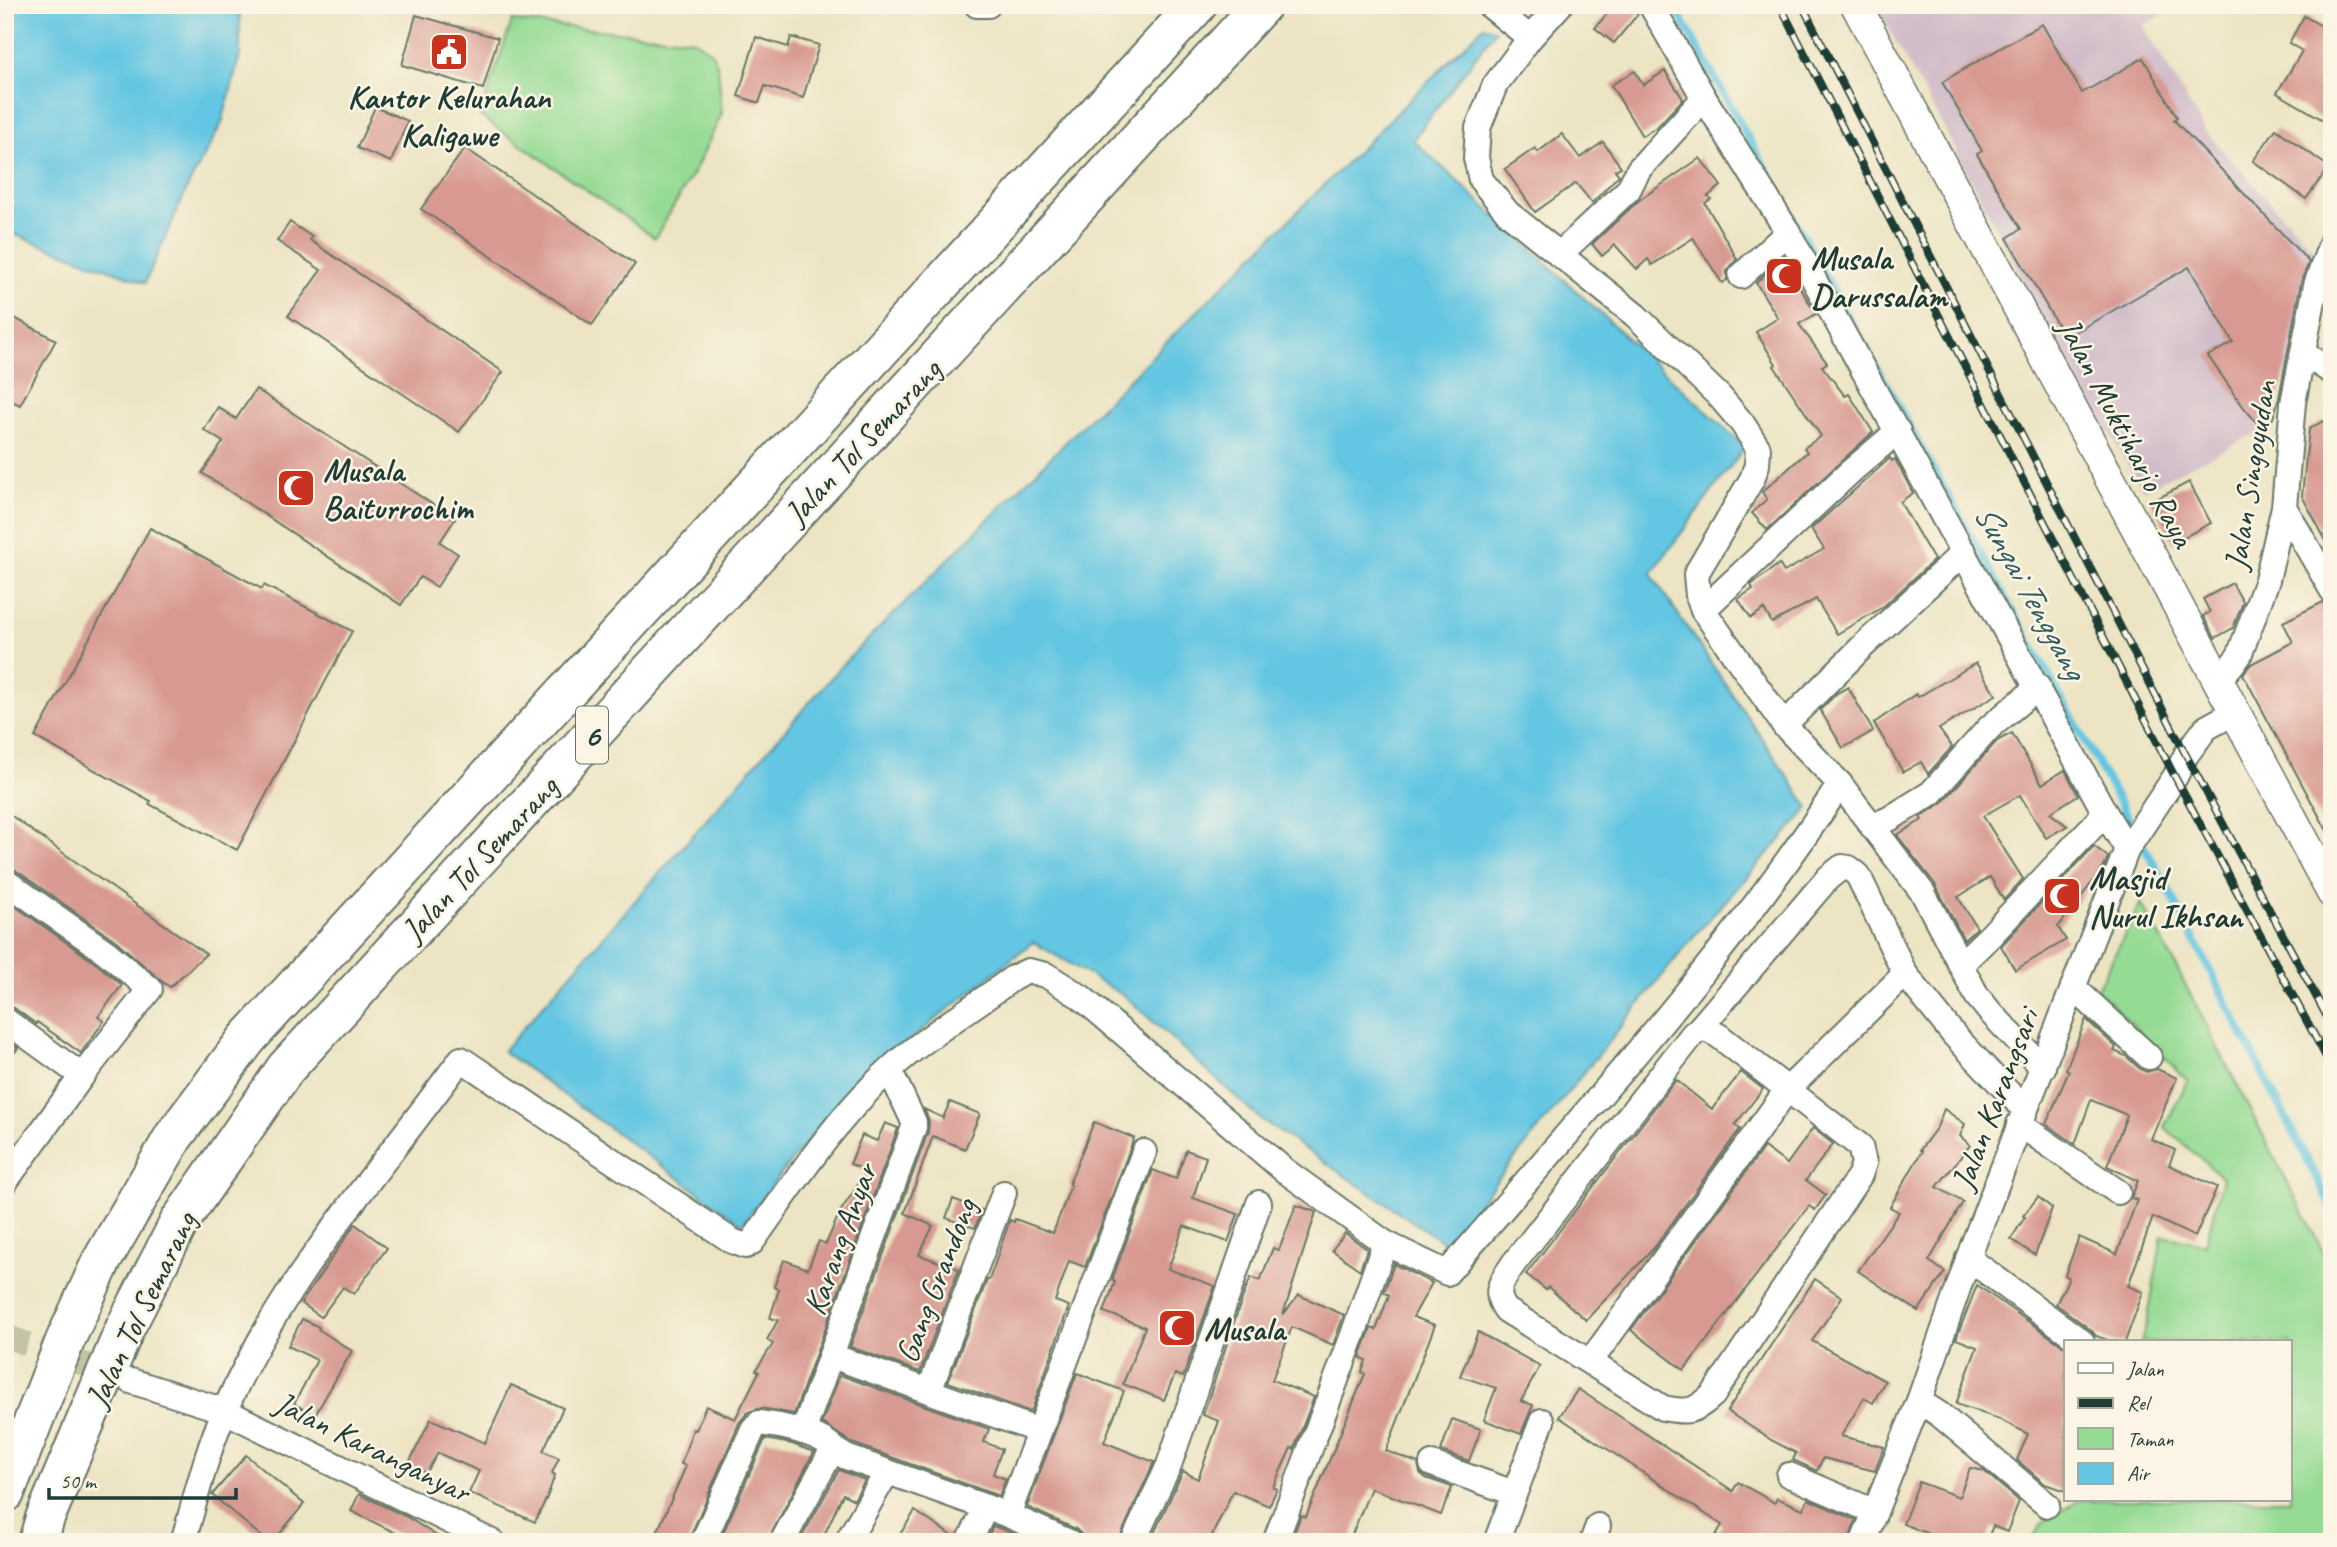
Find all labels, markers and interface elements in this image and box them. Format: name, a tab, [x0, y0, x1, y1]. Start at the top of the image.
public building icon: Kantor Kelurahan Kaligawe	[428, 31, 470, 73]
place label: Kantor Kelurahan Kaligawe	[348, 76, 551, 156]
place label: Musala Darussalam	[1811, 237, 1949, 317]
mosque icon: Musala Darussalam	[1763, 255, 1805, 297]
street label: Jalan Muktiharjo Raya	[2047, 309, 2205, 556]
street label: Jalan Tol Semarang	[774, 349, 951, 535]
street label: Jalan Singoyudan	[2214, 376, 2286, 575]
place label: Musala Baiturrochim	[323, 449, 475, 529]
mosque icon: Musala Baiturrochim	[275, 467, 317, 509]
water label: Sungai Tenggang	[1964, 496, 2099, 691]
road number: 6	[576, 706, 608, 764]
street label: Jalan Tol Semarang	[391, 766, 568, 952]
place label: Masjid Nurul Ikhsan	[2089, 857, 2244, 937]
mosque icon: Masjid Nurul Ikhsan	[2041, 875, 2083, 917]
street label: Jalan Karangsari	[1941, 1000, 2050, 1197]
street label: Karang Anyar	[793, 1155, 888, 1321]
street label: Gang Grandong	[885, 1191, 987, 1368]
street label: Jalan Tol Semarang	[75, 1204, 207, 1416]
mosque icon: Musala	[1156, 1307, 1198, 1349]
place label: Musala	[1204, 1308, 1288, 1350]
legend	[2064, 1340, 2292, 1502]
text: Jalan	[2126, 1356, 2164, 1382]
street label: Jalan Karanganyar	[266, 1381, 479, 1513]
text: Rel	[2127, 1390, 2152, 1416]
text: Taman	[2127, 1426, 2174, 1452]
scale bar	[49, 1456, 236, 1500]
text: Air	[2127, 1460, 2151, 1486]
text: 50 m	[60, 1468, 98, 1494]

